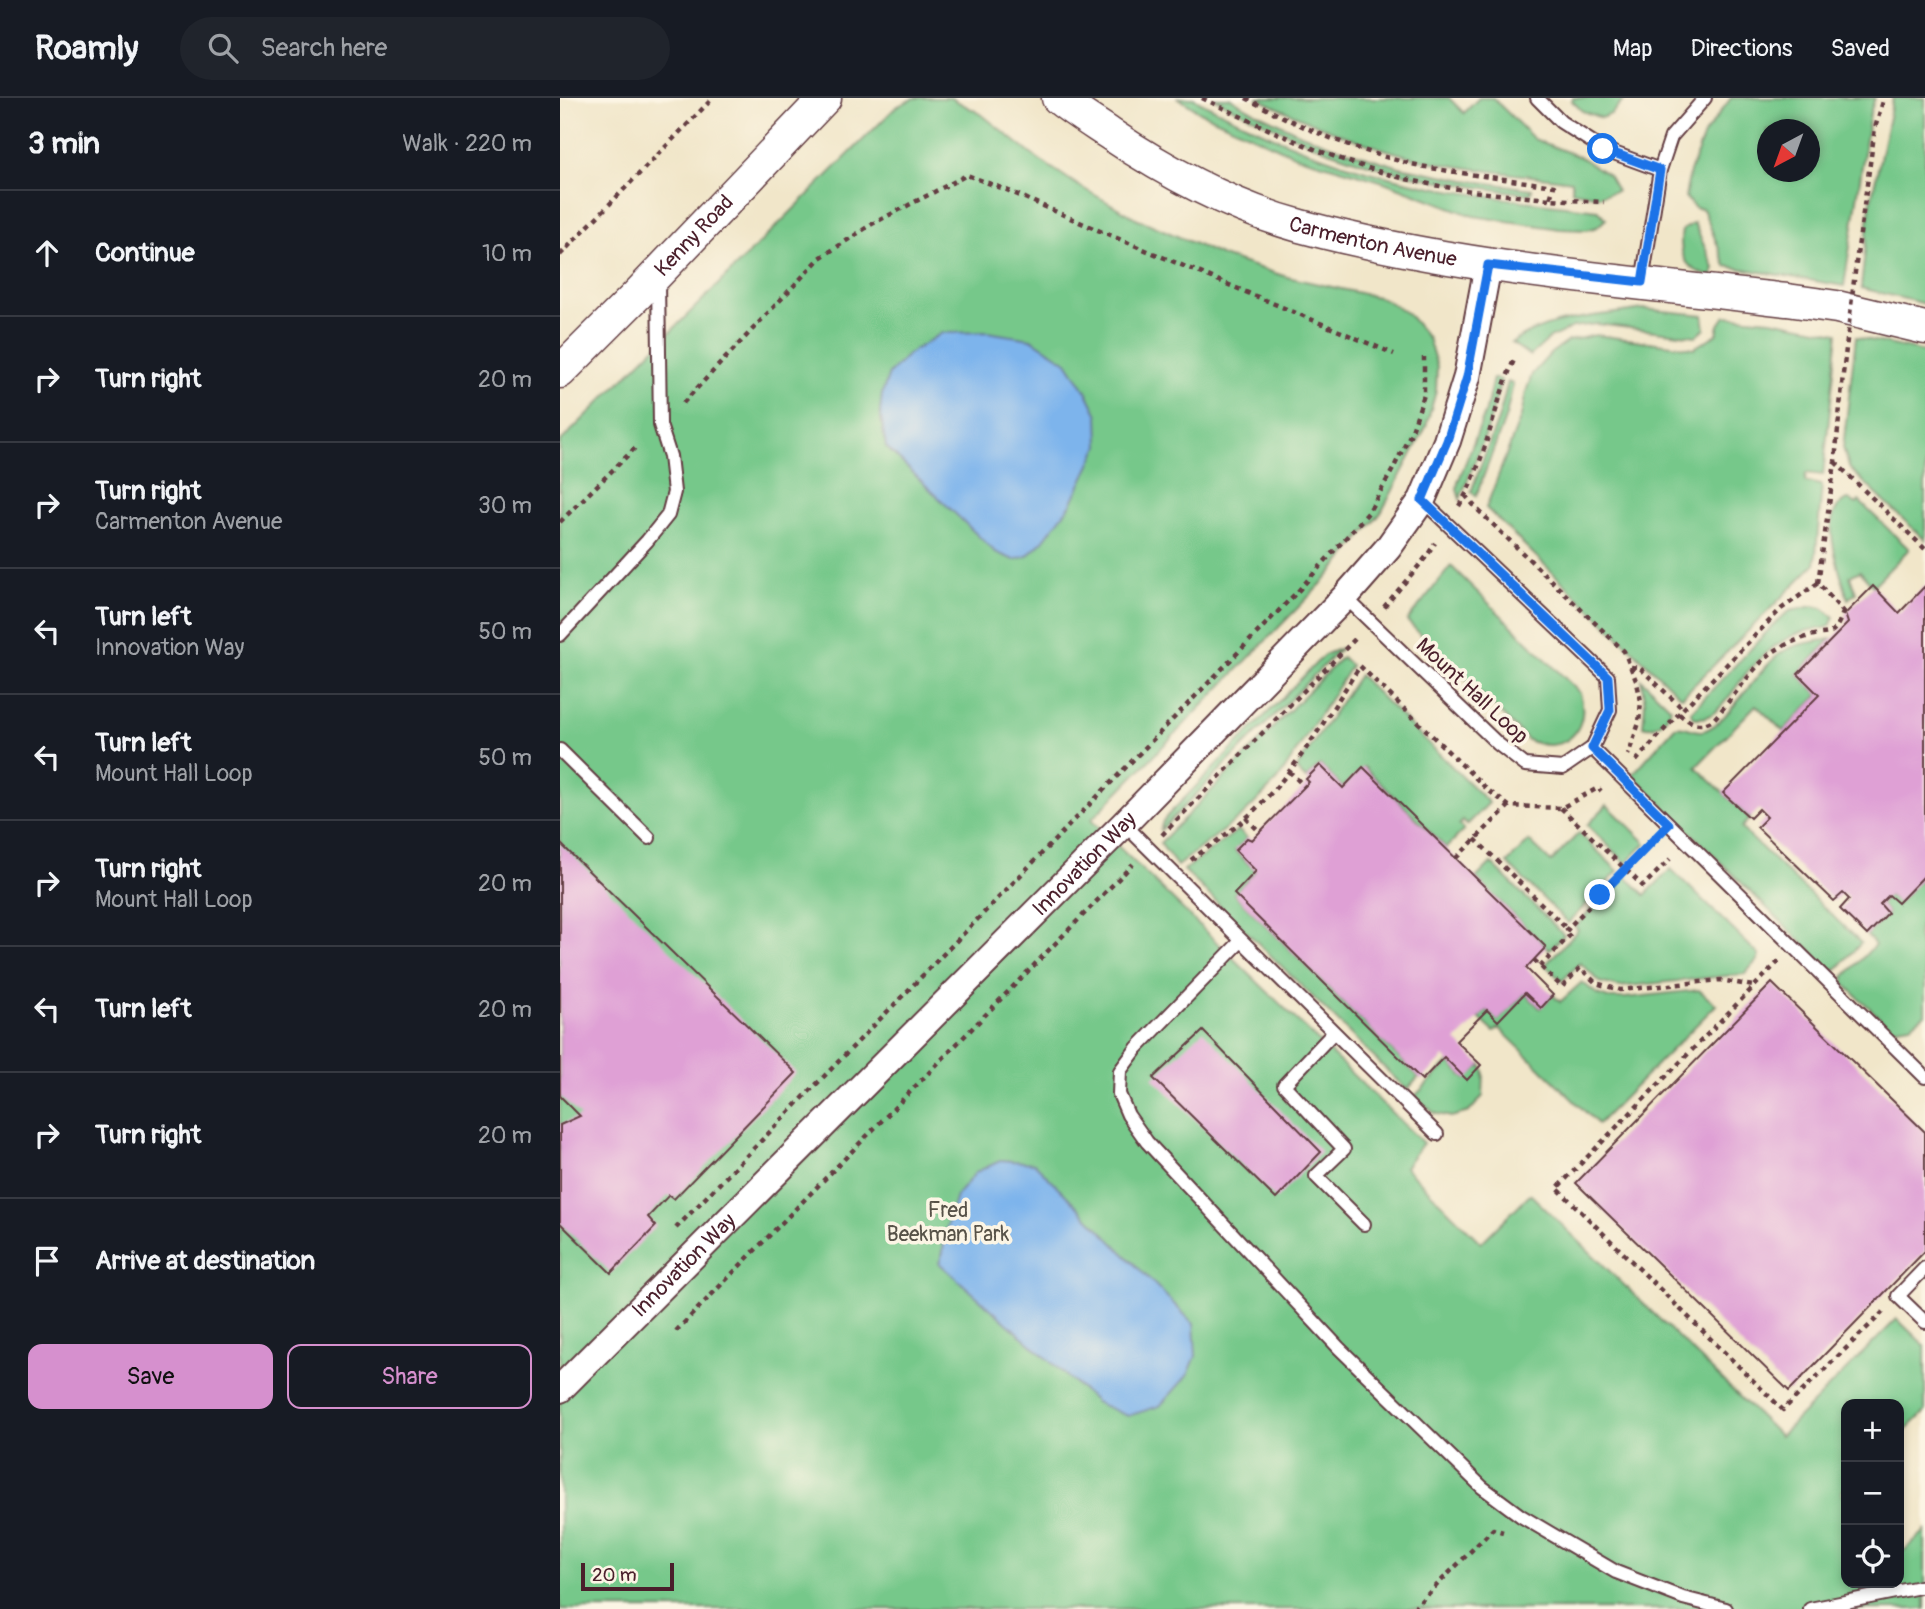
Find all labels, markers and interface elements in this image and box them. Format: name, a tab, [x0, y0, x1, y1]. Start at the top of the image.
search box	[180, 17, 670, 80]
text: Roamly	[35, 28, 138, 69]
icon: search	[204, 29, 242, 67]
text: Search here	[260, 32, 387, 64]
text: Map	[1613, 34, 1653, 63]
text: Directions	[1691, 34, 1792, 63]
text: Saved	[1830, 34, 1890, 63]
north arrow	[1757, 119, 1820, 182]
text: 3 min	[28, 125, 100, 162]
text: Walk · 220 m	[402, 129, 532, 158]
route start	[1587, 133, 1618, 164]
street label: Kenny Road	[648, 189, 739, 282]
street label: Carmenton Avenue	[1286, 210, 1460, 273]
icon: ahead	[28, 234, 66, 272]
text: Continue	[95, 237, 195, 269]
text: 10 m	[482, 239, 532, 268]
icon: right	[28, 360, 66, 398]
text: Turn right	[95, 363, 201, 395]
text: 20 m	[478, 365, 532, 394]
text: Turn right	[95, 475, 201, 507]
icon: right	[28, 486, 66, 524]
text: 30 m	[478, 491, 532, 520]
text: Carmenton Avenue	[95, 507, 282, 536]
text: Turn left	[95, 601, 191, 633]
icon: left	[28, 612, 66, 650]
text: 50 m	[478, 617, 532, 646]
street label: Mount Hall Loop	[1410, 632, 1534, 750]
text: Innovation Way	[95, 633, 244, 662]
text: Turn left	[95, 727, 191, 759]
icon: left	[28, 738, 66, 776]
text: 50 m	[478, 743, 532, 772]
text: Mount Hall Loop	[95, 759, 252, 788]
street label: Innovation Way	[1026, 806, 1142, 922]
text: Turn right	[95, 853, 201, 885]
icon: right	[28, 864, 66, 902]
text: 20 m	[478, 869, 532, 898]
route end	[1584, 879, 1615, 910]
text: Mount Hall Loop	[95, 885, 252, 914]
icon: left	[28, 990, 66, 1028]
text: Turn left	[95, 993, 191, 1025]
text: 20 m	[478, 995, 532, 1024]
icon: right	[28, 1116, 66, 1154]
text: Turn right	[95, 1119, 201, 1151]
text: 20 m	[478, 1121, 532, 1150]
park label: Fred Beekman Park	[887, 1197, 1009, 1248]
street label: Innovation Way	[626, 1207, 741, 1323]
icon: arrive	[28, 1242, 66, 1280]
text: Arrive at destination	[95, 1245, 315, 1277]
button: Save	[28, 1344, 273, 1409]
button: Share	[287, 1344, 532, 1409]
map controls	[1841, 1399, 1904, 1588]
button: +	[1841, 1399, 1904, 1462]
button: −	[1841, 1462, 1904, 1525]
button: locate	[1841, 1525, 1904, 1588]
scale bar	[581, 1560, 674, 1592]
text: 20 m	[592, 1563, 637, 1587]

